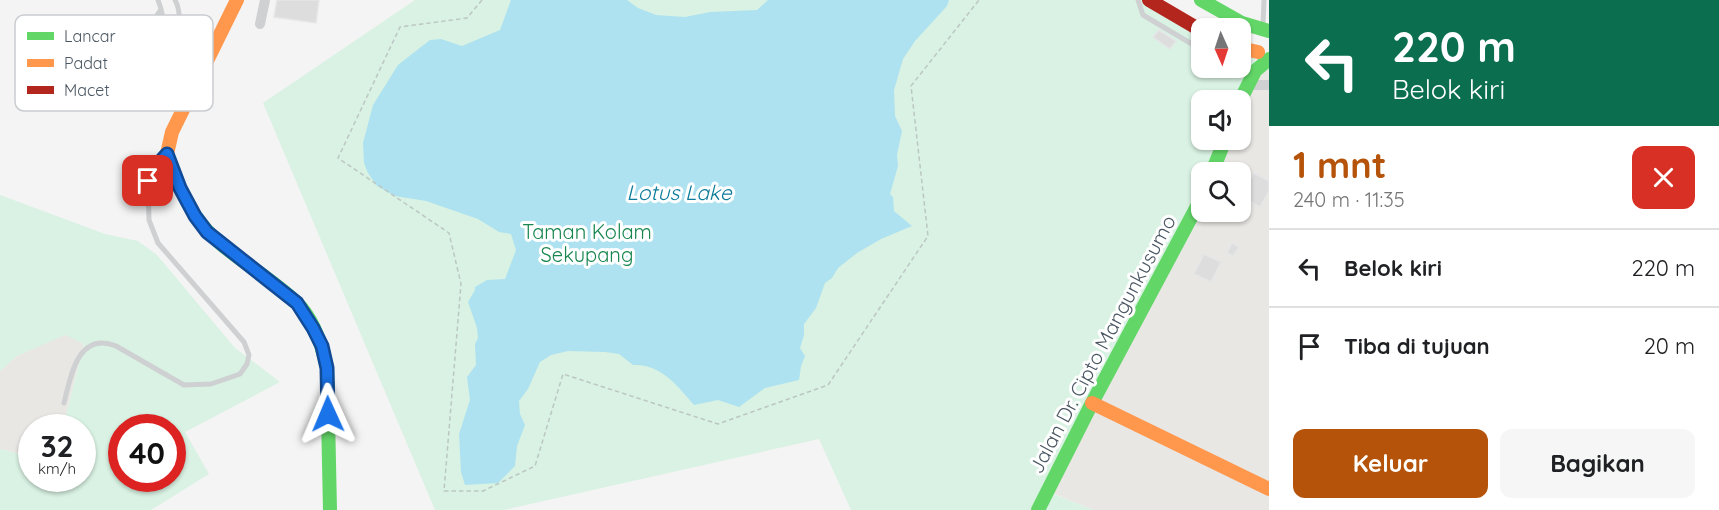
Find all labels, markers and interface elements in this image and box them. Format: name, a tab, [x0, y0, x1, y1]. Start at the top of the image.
legend	[15, 15, 213, 111]
north arrow	[1191, 18, 1251, 78]
map controls	[1191, 18, 1251, 222]
text: 220 m	[1392, 20, 1516, 73]
icon: left	[1293, 24, 1371, 102]
text: Lancar	[64, 26, 116, 46]
text: Padat	[64, 53, 108, 73]
text: Belok kiri	[1392, 72, 1505, 106]
text: Macet	[64, 80, 110, 100]
button: sound	[1191, 90, 1251, 150]
text: 1 mnt	[1293, 142, 1386, 187]
button: close	[1632, 146, 1695, 209]
pin	[122, 155, 173, 206]
button: search	[1191, 162, 1251, 222]
icon: arrive	[131, 164, 164, 197]
water label: Lotus Lake	[626, 179, 733, 205]
text: 240 m · 11:35	[1293, 187, 1405, 212]
street label: Jalan Dr. Cipto Mangunkusumo	[1023, 211, 1181, 477]
park label: Taman Kolam Sekupang	[522, 219, 652, 267]
icon: left	[1293, 252, 1326, 285]
text: Belok kiri	[1344, 254, 1442, 282]
text: 220 m	[1631, 254, 1695, 282]
icon: arrive	[1293, 330, 1326, 363]
text: Tiba di tujuan	[1344, 332, 1490, 360]
text: 20 m	[1644, 332, 1695, 360]
position arrow	[296, 382, 360, 446]
speed limit sign: 40	[108, 414, 186, 492]
text: 32	[40, 427, 74, 465]
button: Keluar	[1293, 429, 1488, 498]
button: Bagikan	[1500, 429, 1695, 498]
text: km/h	[38, 459, 76, 478]

